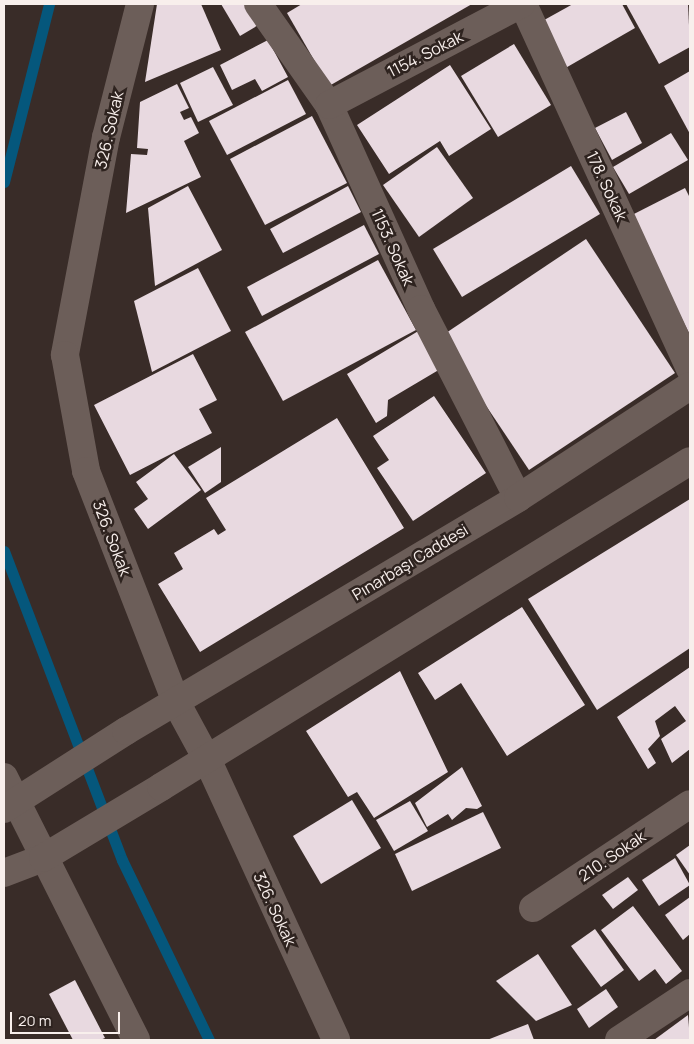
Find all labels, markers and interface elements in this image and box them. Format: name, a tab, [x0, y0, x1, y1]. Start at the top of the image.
street label: 1154. Sokak	[384, 27, 466, 81]
street label: 326. Sokak	[91, 89, 127, 171]
street label: 178. Sokak	[582, 148, 632, 224]
street label: 1153. Sokak	[368, 206, 418, 288]
street label: 326. Sokak	[89, 498, 135, 578]
street label: Pınarbaşı Caddesi	[348, 520, 472, 604]
street label: 210. Sokak	[575, 827, 649, 885]
street label: 326. Sokak	[250, 869, 300, 949]
scale bar	[12, 1002, 122, 1034]
text: 20 m	[18, 1010, 51, 1031]

